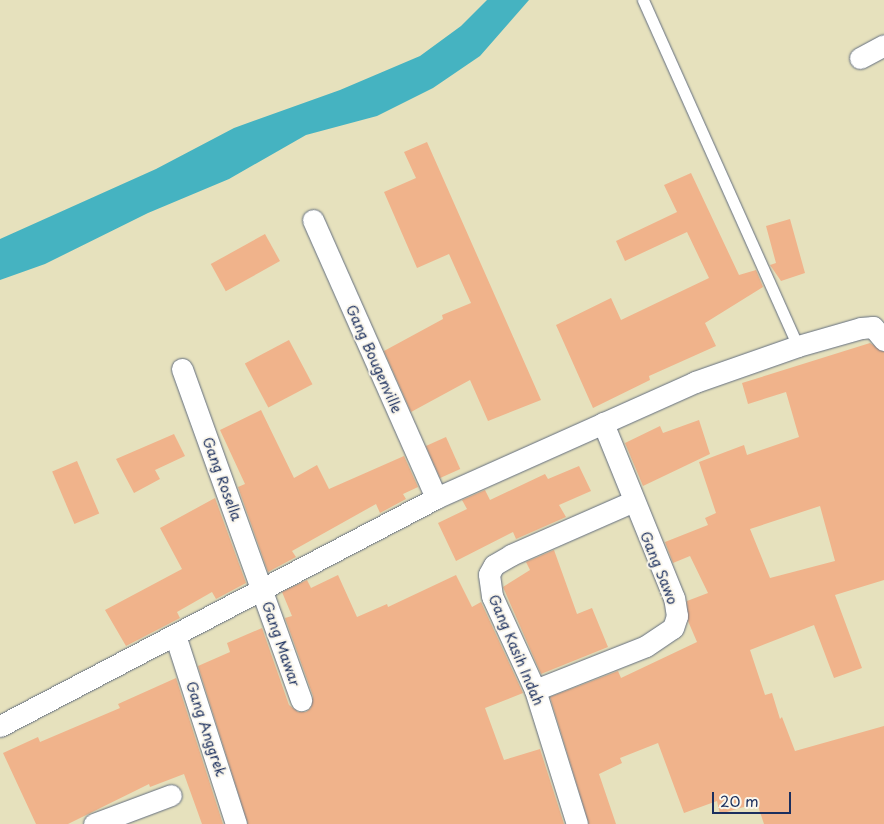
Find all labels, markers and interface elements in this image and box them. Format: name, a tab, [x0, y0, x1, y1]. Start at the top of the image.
street label: Gang Bougenville	[342, 302, 406, 416]
street label: Gang Rosella	[199, 435, 245, 523]
street label: Gang Sawo	[637, 529, 681, 607]
street label: Gang Kasih Indah	[485, 592, 547, 708]
street label: Gang Mawar	[259, 600, 303, 688]
street label: Gang Anggrek	[183, 679, 229, 779]
scale bar	[714, 782, 793, 814]
text: 20 m	[720, 789, 759, 812]

